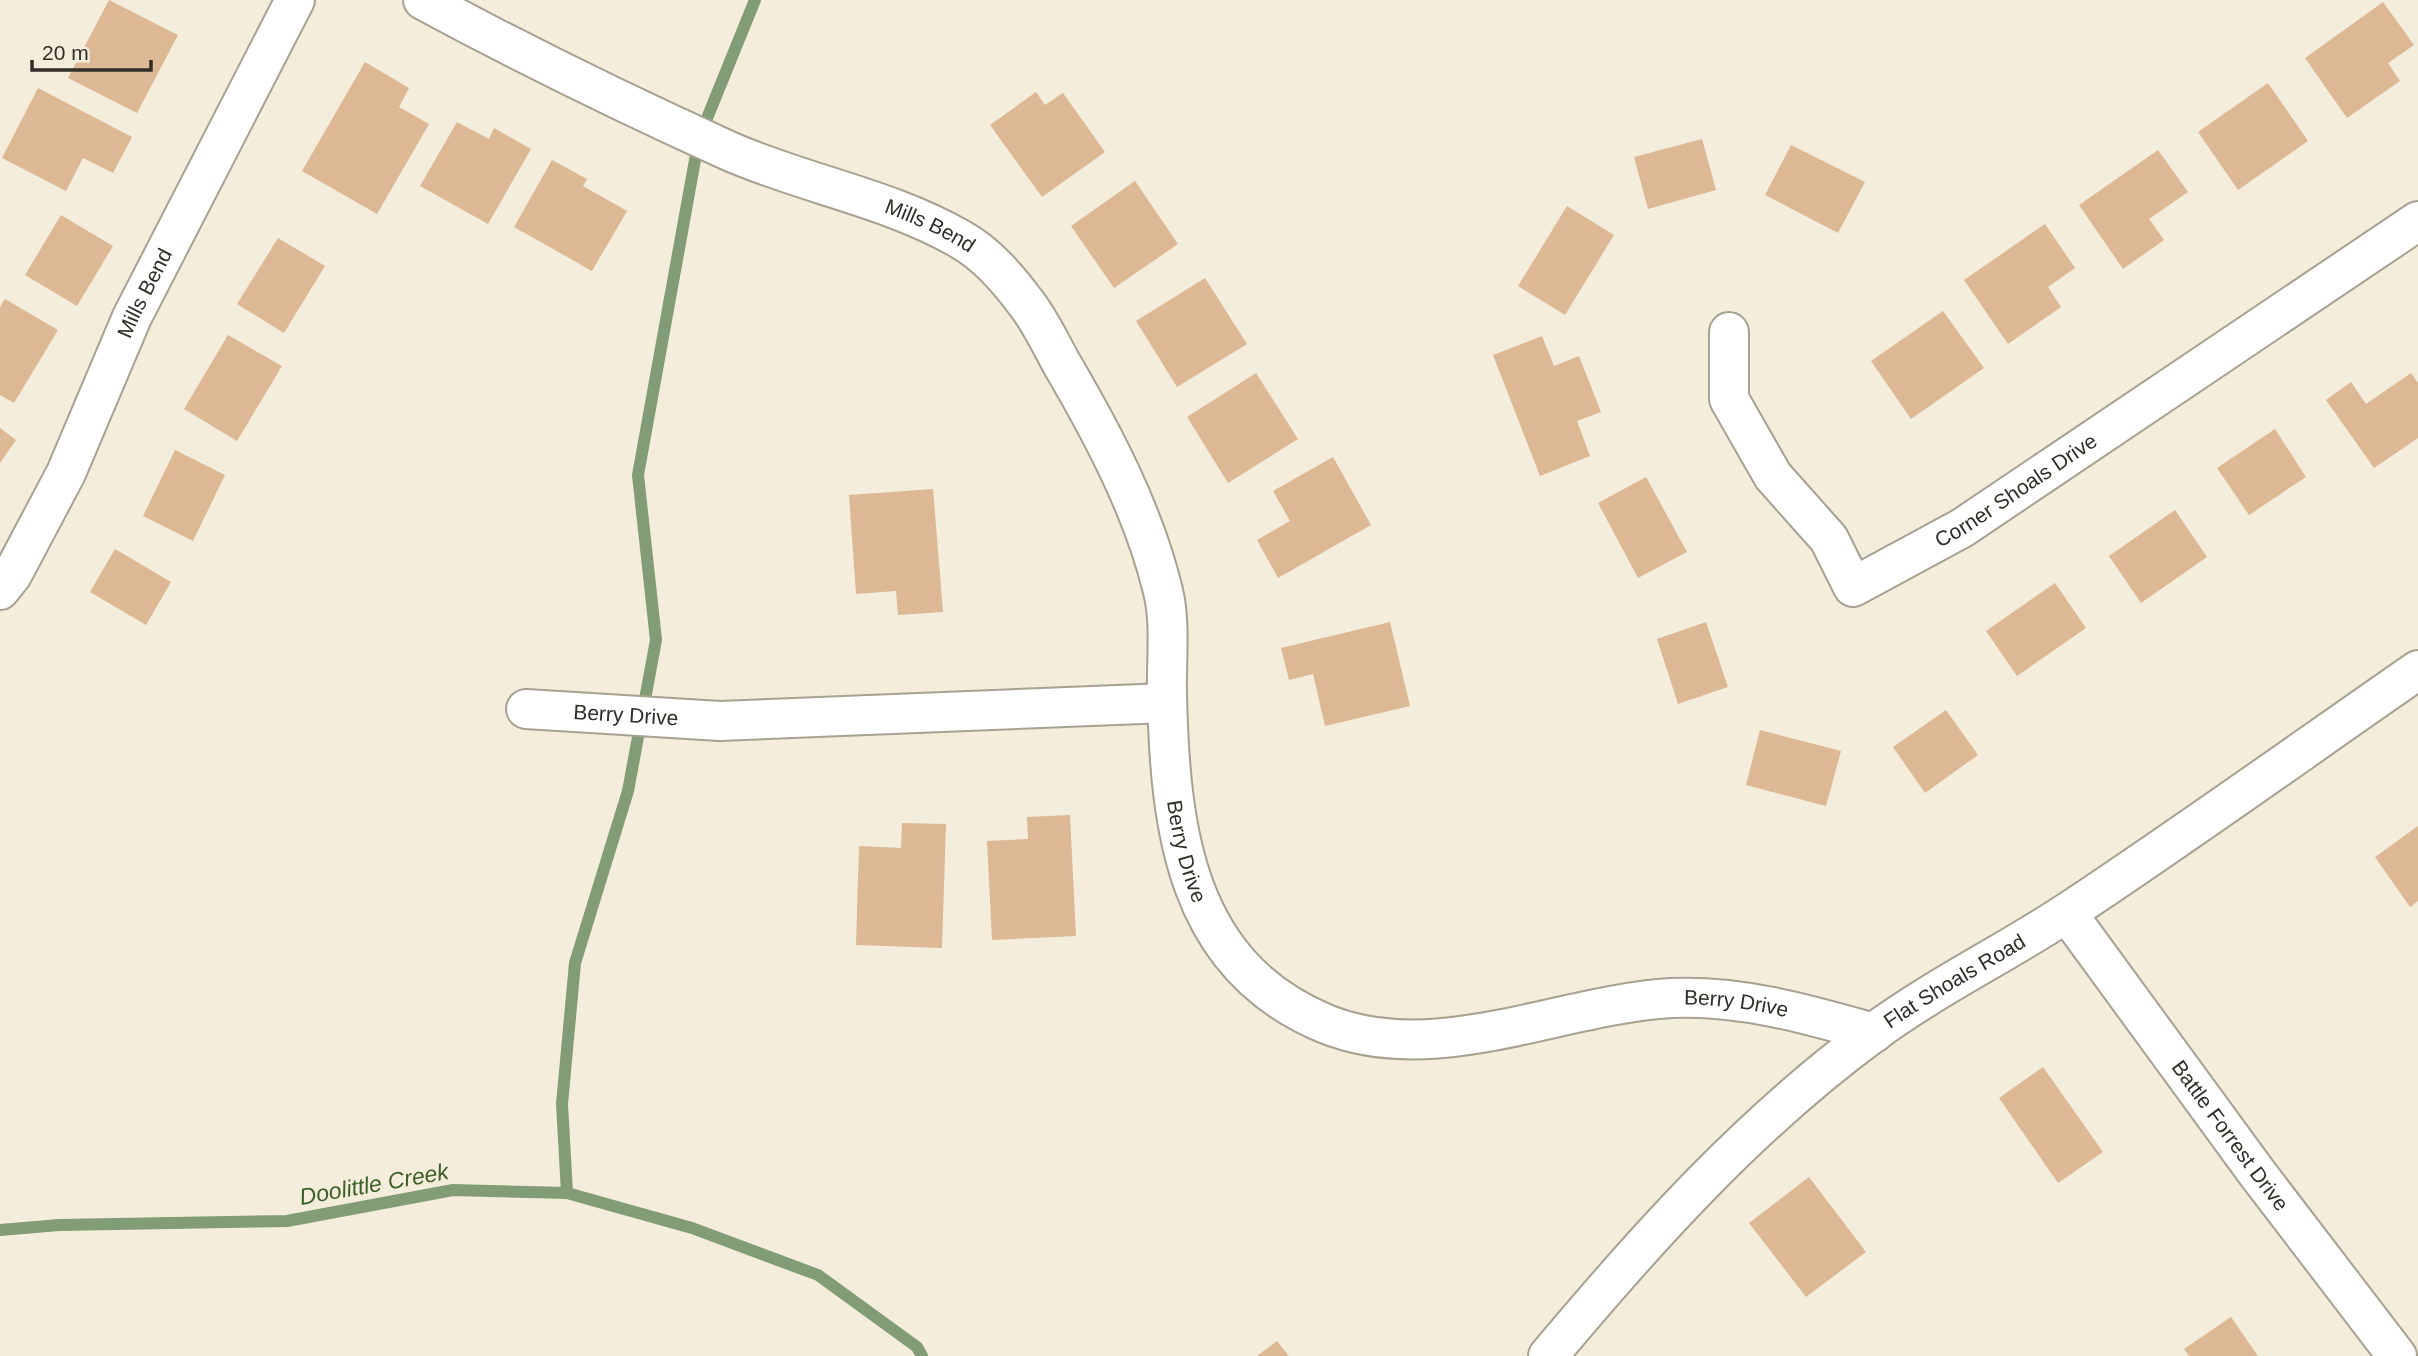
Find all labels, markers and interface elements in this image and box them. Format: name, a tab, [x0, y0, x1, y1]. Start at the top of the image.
scale bar	[32, 28, 150, 72]
text: 20 m	[42, 41, 89, 64]
street label: Mills Bend	[882, 194, 980, 256]
street label: Mills Bend	[113, 244, 176, 341]
street label: Corner Shoals Drive	[1931, 429, 2101, 552]
street label: Berry Drive	[573, 700, 679, 729]
street label: Berry Drive	[1163, 798, 1211, 906]
street label: Flat Shoals Road	[1879, 929, 2029, 1033]
street label: Berry Drive	[1684, 986, 1791, 1021]
street label: Battle Forrest Drive	[2168, 1056, 2294, 1215]
water label: Doolittle Creek	[297, 1158, 452, 1210]

